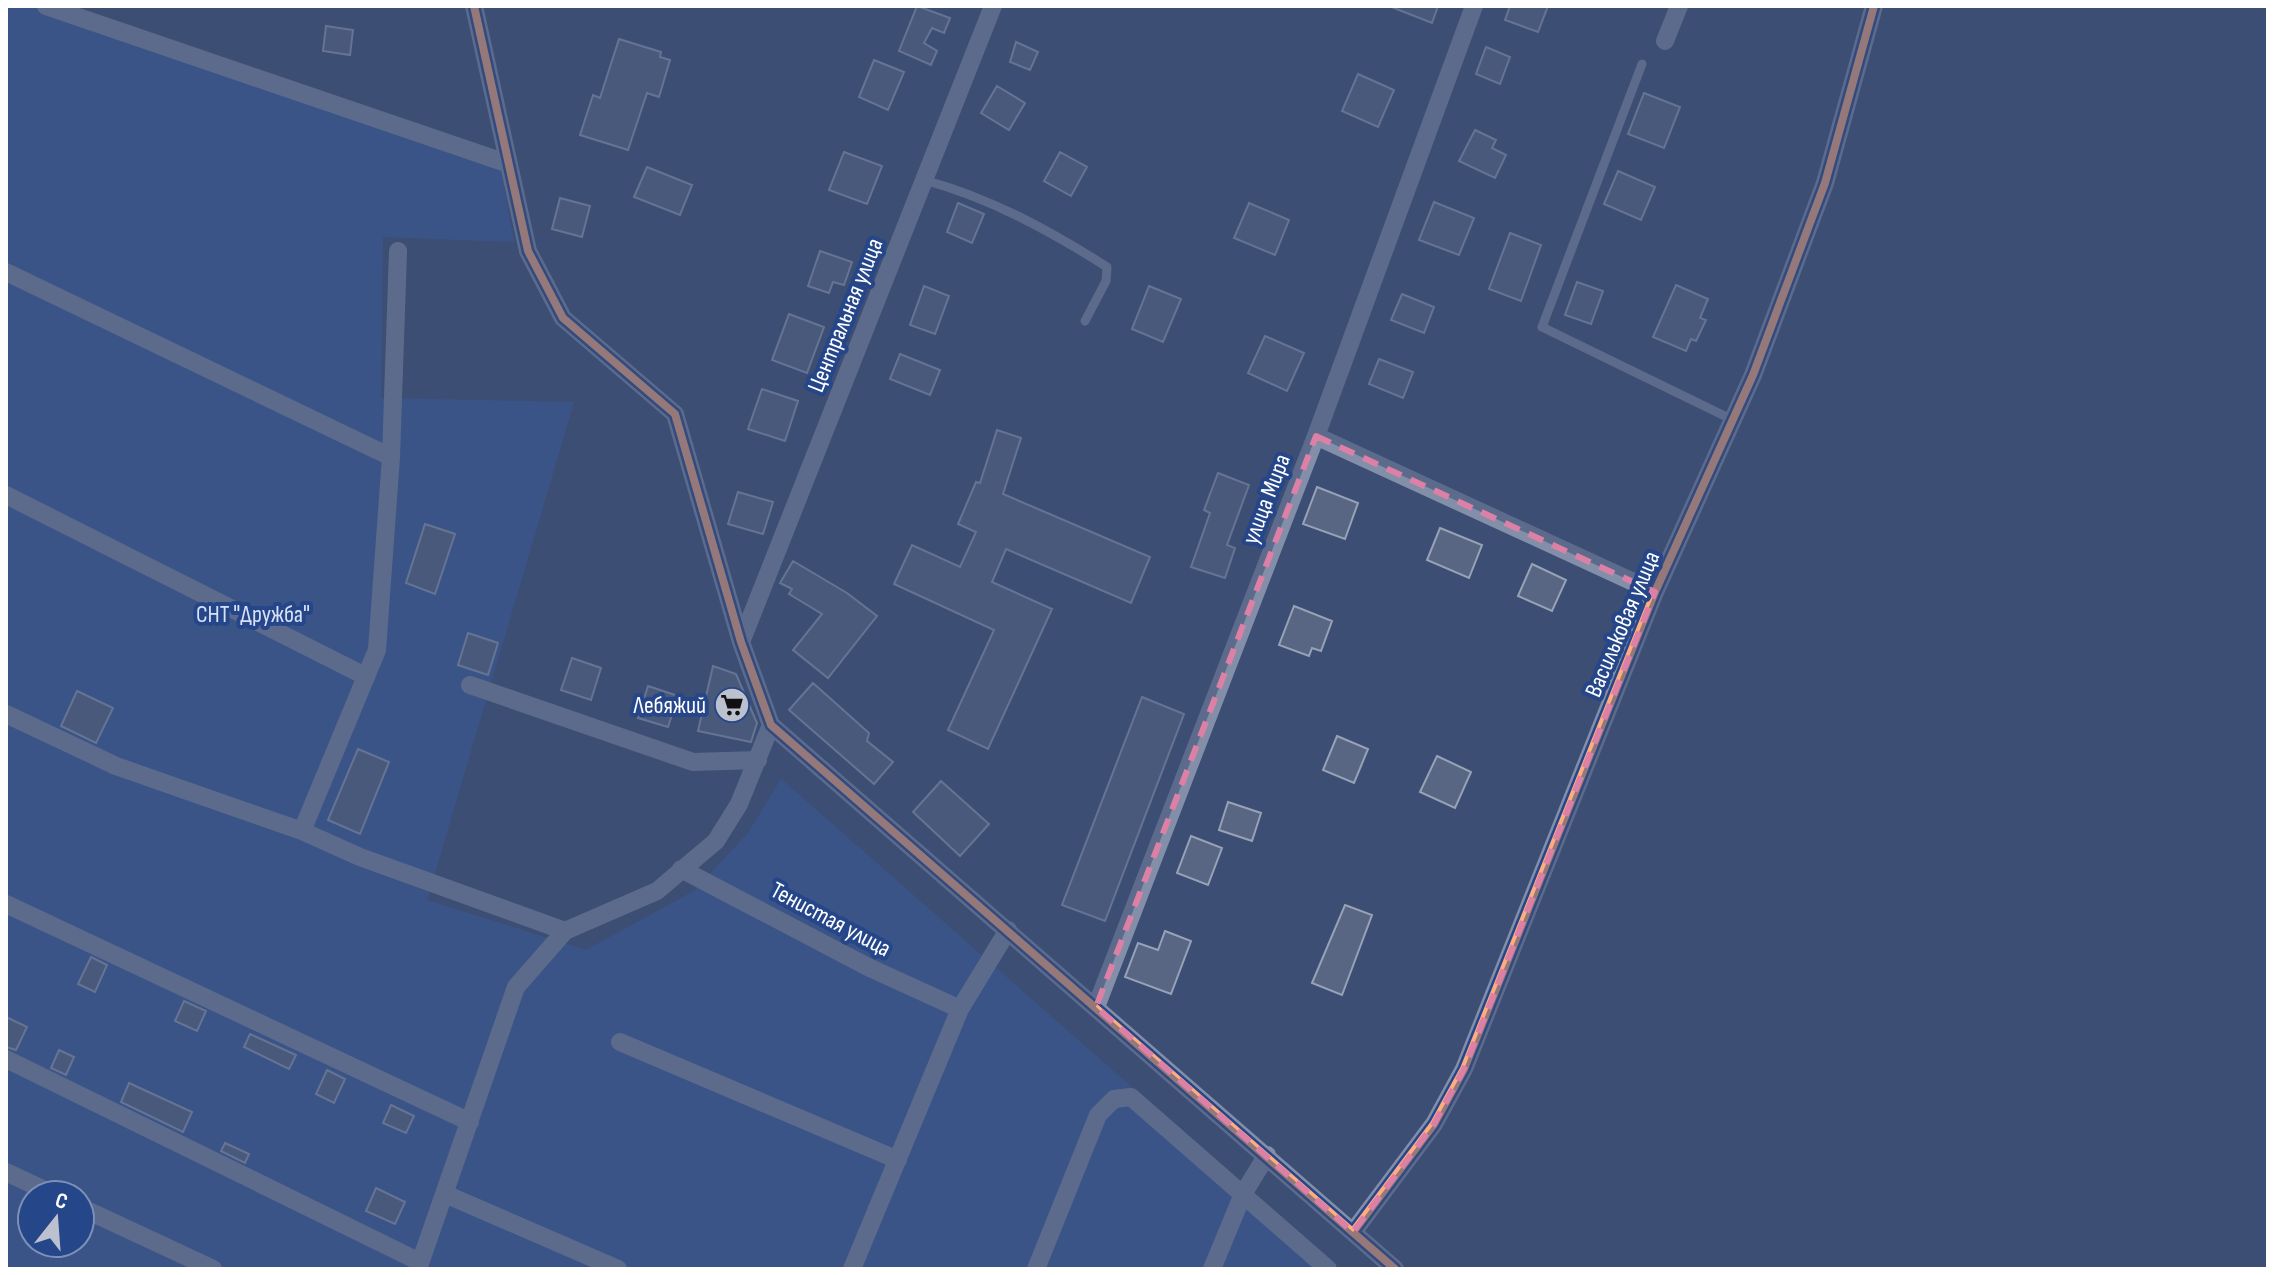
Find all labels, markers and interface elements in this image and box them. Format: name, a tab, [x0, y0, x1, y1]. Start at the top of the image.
street label: Центральная улица	[801, 234, 890, 396]
street label: улица Мира	[1236, 450, 1297, 548]
street label: Васильковая улица	[1579, 547, 1666, 701]
park label: СНТ "Дружба"	[196, 600, 310, 629]
supermarket icon: Лебяжий	[713, 686, 751, 724]
place label: Лебяжий	[632, 691, 706, 720]
street label: Тенистая улица	[766, 876, 896, 963]
north arrow	[16, 1179, 96, 1259]
text: С	[52, 1187, 71, 1216]

